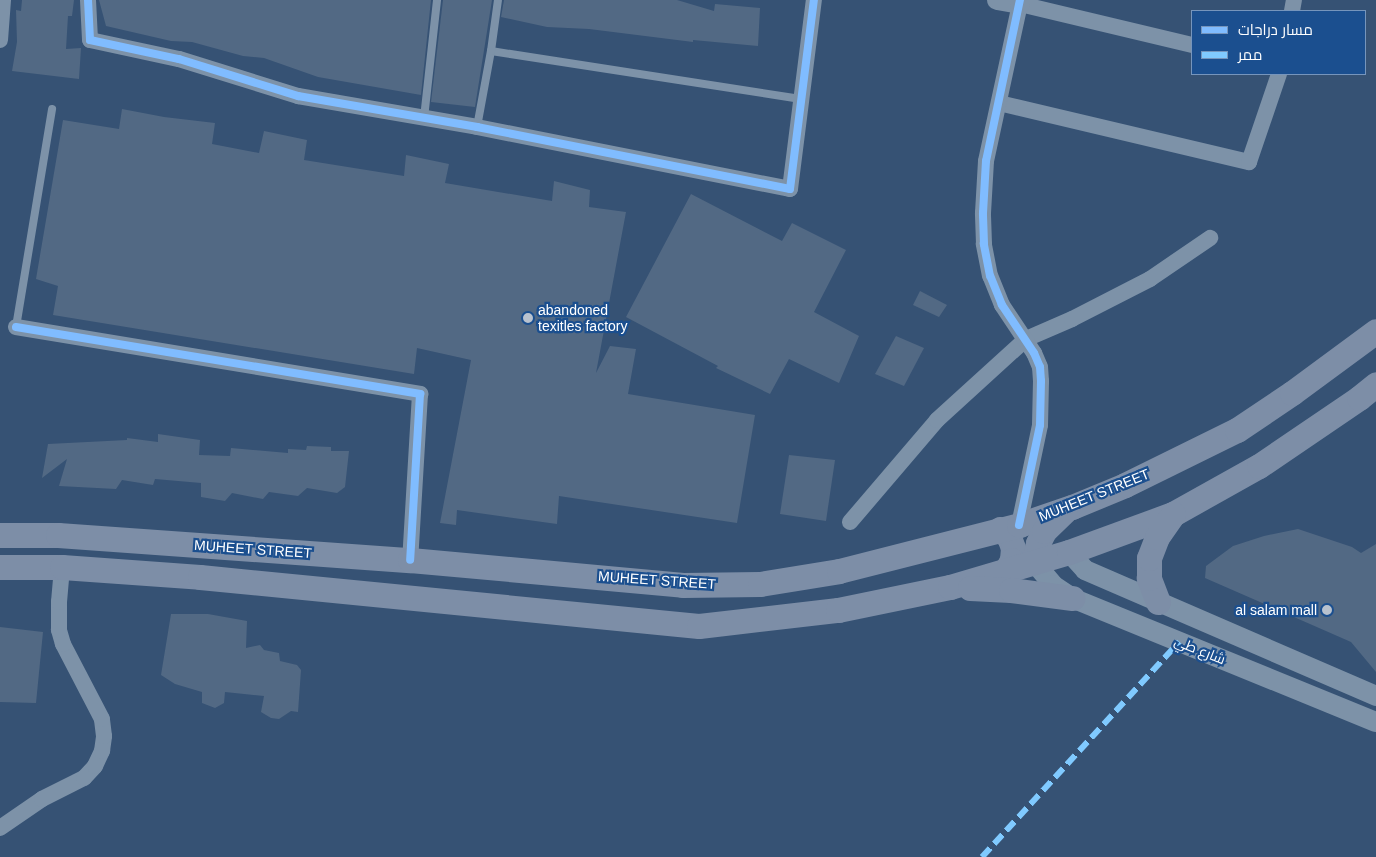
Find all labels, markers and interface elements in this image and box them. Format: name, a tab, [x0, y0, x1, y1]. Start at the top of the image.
legend	[1191, 10, 1366, 75]
text: مسار دراجات	[1238, 21, 1313, 38]
text: ممر	[1238, 46, 1262, 63]
place label: abandoned texitles factory	[538, 302, 627, 334]
marker: abandoned texitles factory	[522, 312, 534, 324]
street label: MUHEET STREET	[1036, 465, 1152, 525]
street label: MUHEET STREET	[193, 536, 313, 562]
street label: MUHEET STREET	[597, 567, 717, 593]
place label: al salam mall	[1235, 602, 1317, 618]
marker: al salam mall	[1321, 604, 1333, 616]
street label: شارع طي	[1172, 632, 1228, 668]

